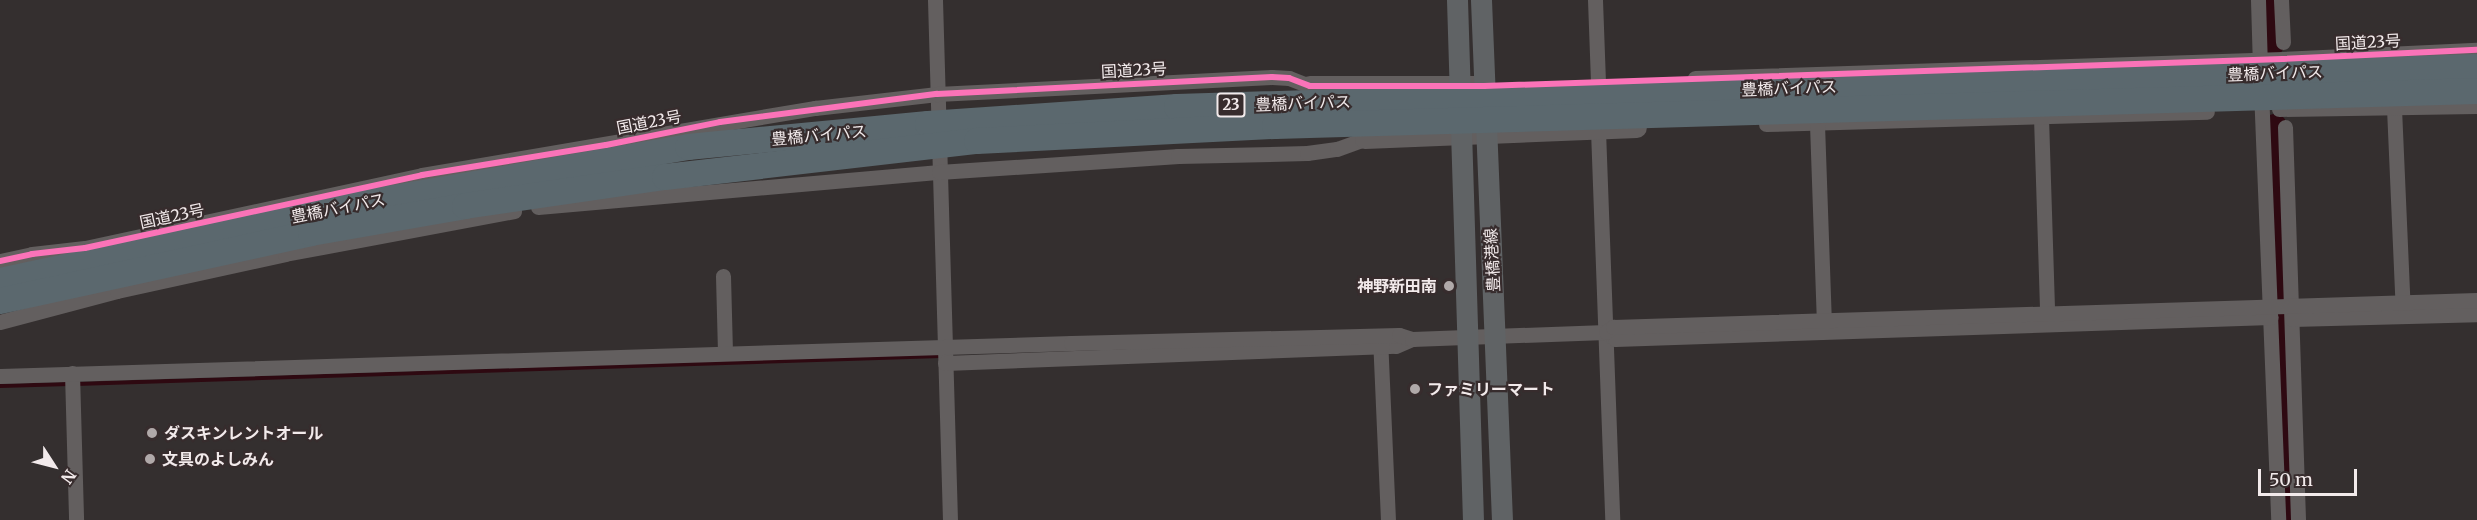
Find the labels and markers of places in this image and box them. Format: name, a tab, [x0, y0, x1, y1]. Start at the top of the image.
place label: 神野新田南	[1357, 276, 1437, 296]
marker: 神野新田南	[1442, 279, 1456, 293]
place label: ファミリーマート	[1427, 379, 1555, 399]
marker: ファミリーマート	[1408, 382, 1422, 396]
place label: ダスキンレントオール	[164, 423, 324, 443]
marker: ダスキンレントオール	[145, 426, 159, 440]
place label: 文具のよしみん	[162, 449, 274, 469]
marker: 文具のよしみん	[143, 452, 157, 466]

